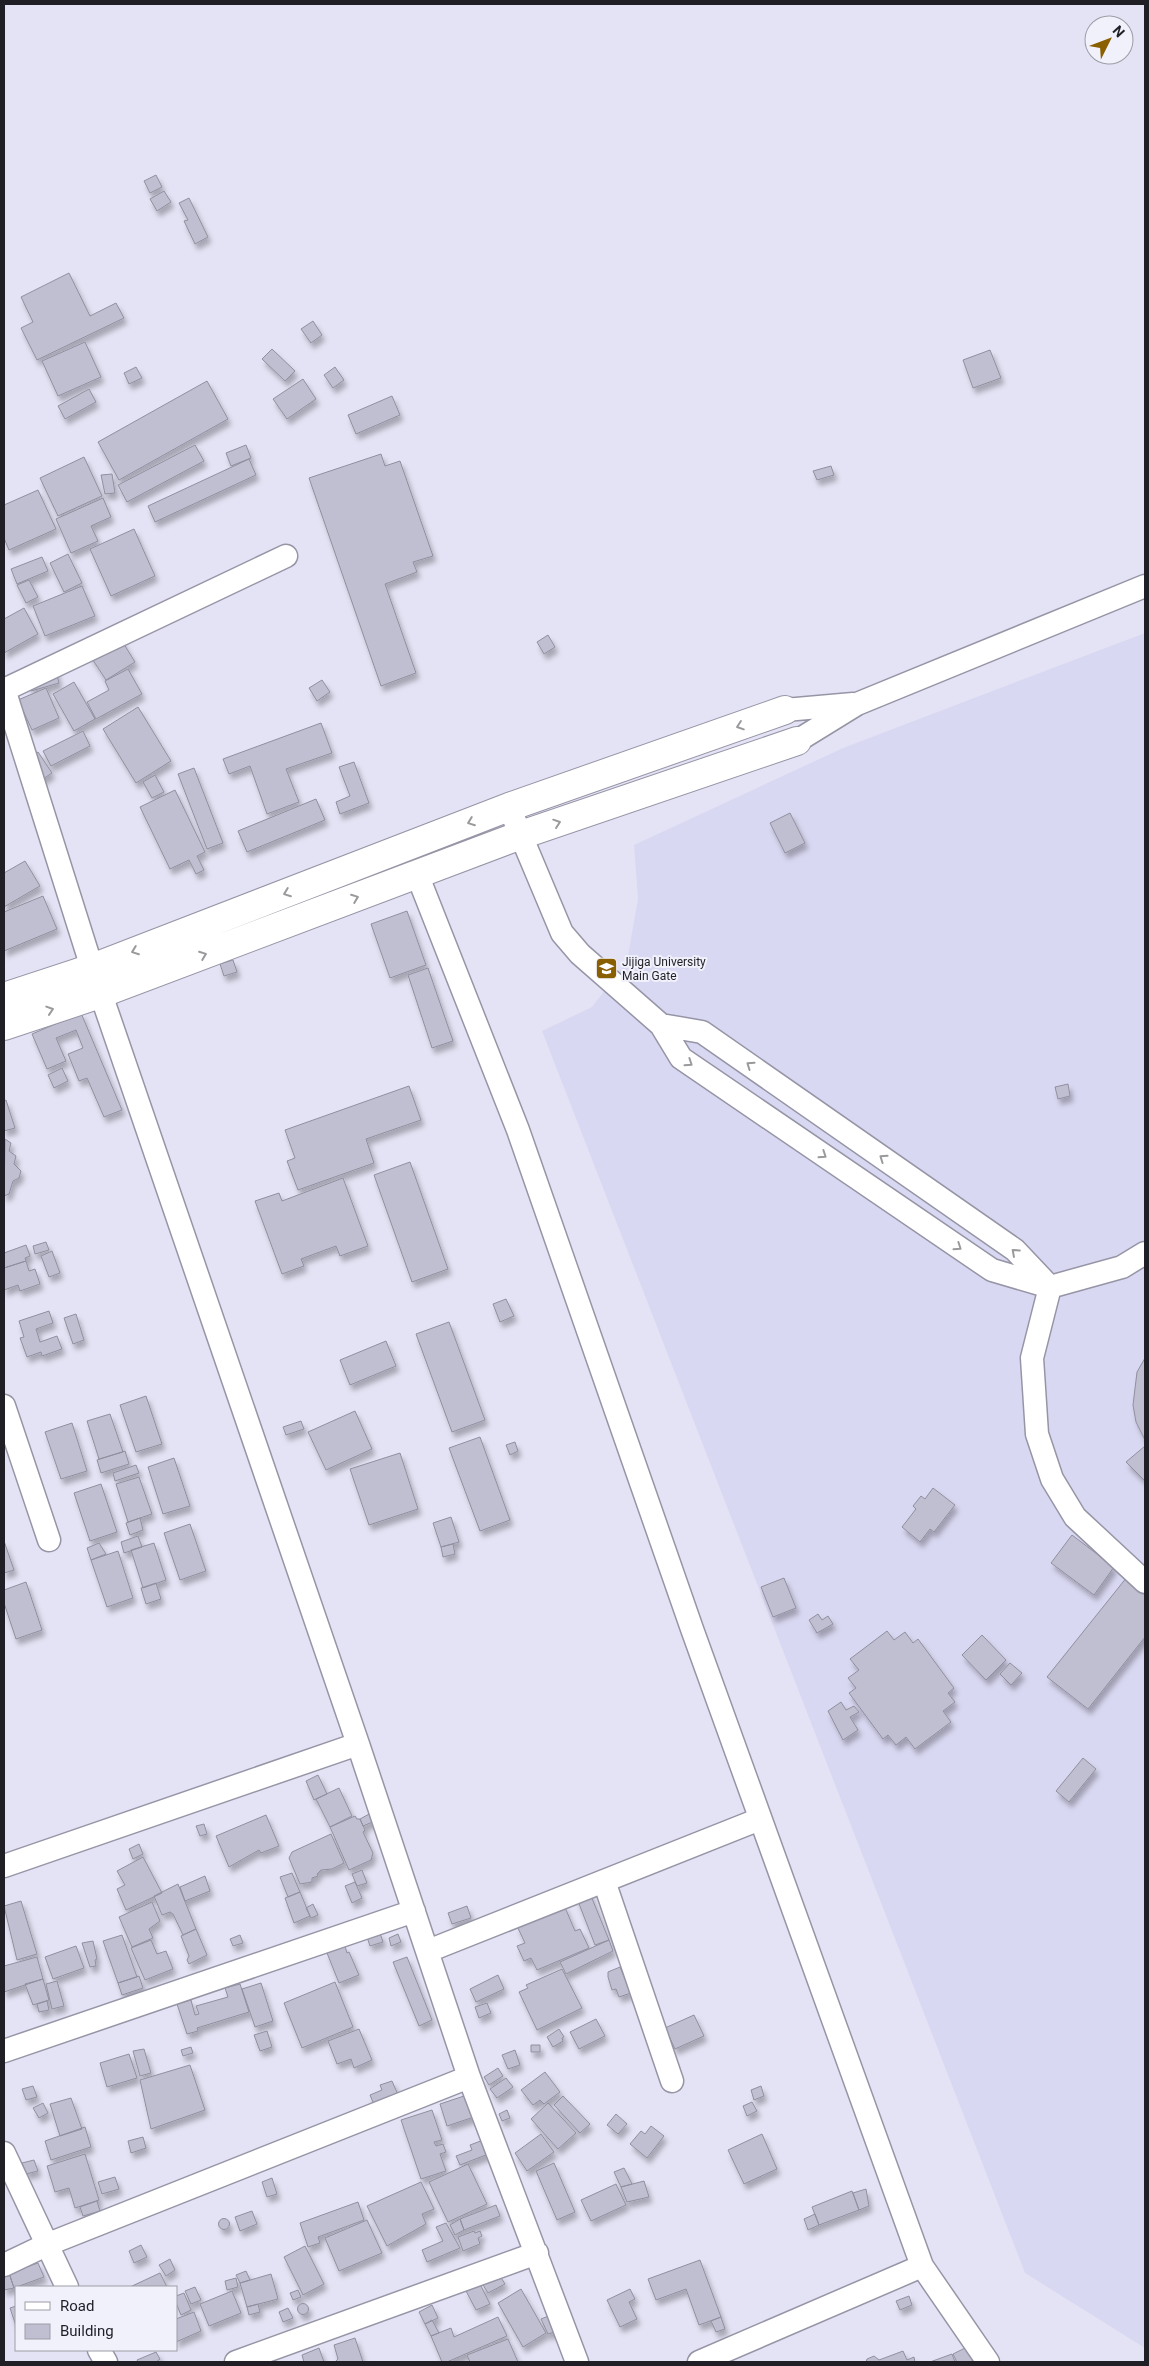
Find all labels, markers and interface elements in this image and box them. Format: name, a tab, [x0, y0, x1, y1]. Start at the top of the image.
north arrow	[1084, 15, 1134, 65]
text: N	[1109, 22, 1128, 40]
one-way arrow	[736, 720, 744, 730]
one-way arrow	[467, 816, 476, 826]
one-way arrow	[552, 819, 560, 829]
one-way arrow	[283, 887, 292, 897]
one-way arrow	[350, 894, 359, 904]
one-way arrow	[131, 945, 140, 955]
one-way arrow	[198, 951, 207, 961]
place label: Jijiga University Main Gate	[622, 955, 706, 983]
school or university icon: Jijiga University Main Gate	[594, 957, 618, 981]
one-way arrow	[45, 1006, 54, 1016]
one-way arrow	[684, 1057, 693, 1067]
one-way arrow	[746, 1062, 755, 1071]
one-way arrow	[818, 1149, 827, 1158]
one-way arrow	[879, 1155, 889, 1164]
one-way arrow	[952, 1241, 962, 1250]
one-way arrow	[1012, 1249, 1021, 1258]
legend	[15, 2286, 178, 2351]
text: Road	[60, 2297, 94, 2315]
text: Building	[60, 2322, 114, 2340]

